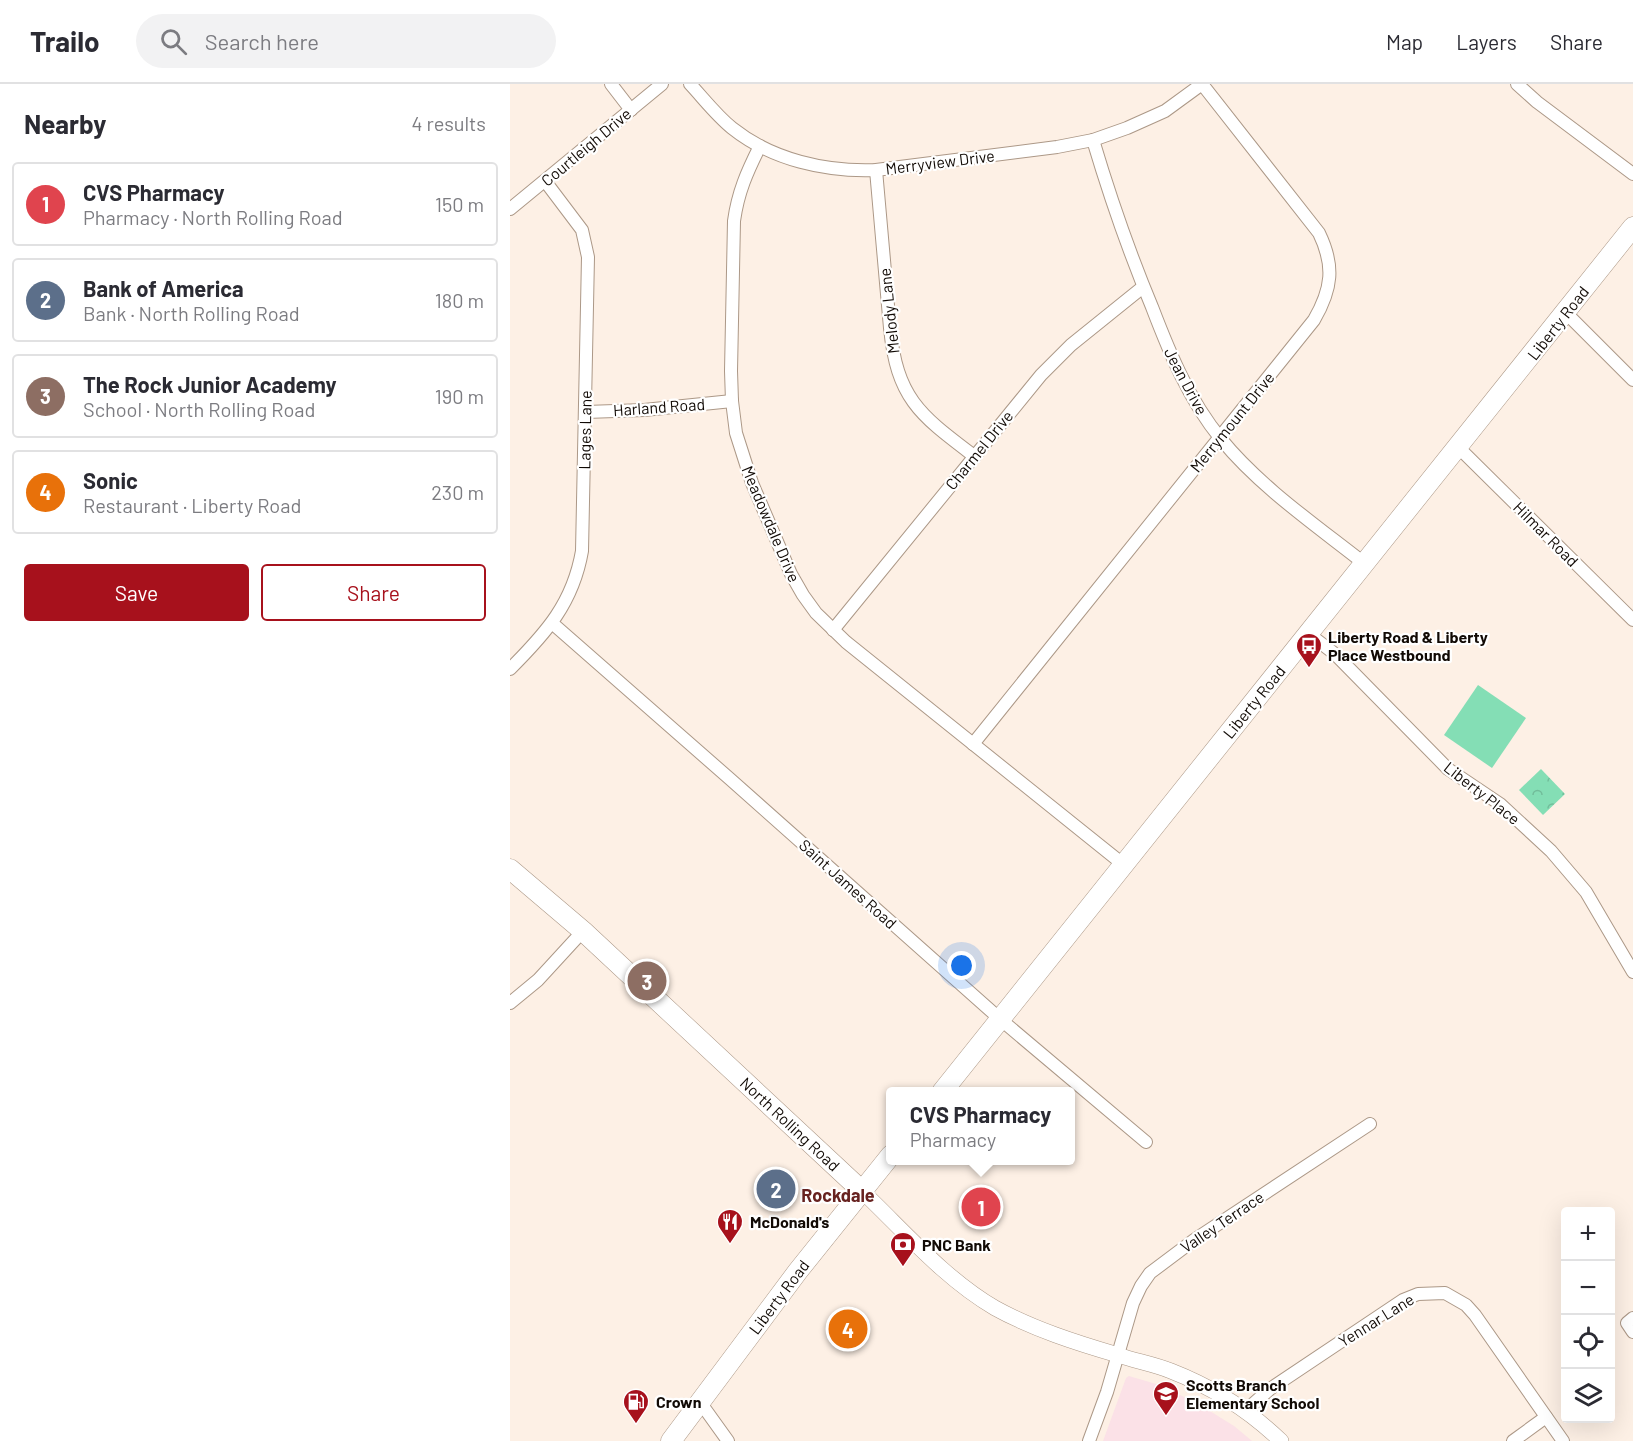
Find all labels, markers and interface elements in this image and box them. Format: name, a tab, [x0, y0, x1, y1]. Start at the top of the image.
search box	[136, 14, 556, 68]
text: Trailo	[30, 24, 100, 58]
icon: search	[157, 25, 190, 58]
text: Search here	[205, 28, 319, 54]
text: Map	[1386, 29, 1423, 54]
text: Layers	[1456, 29, 1517, 54]
text: Share	[1550, 29, 1603, 54]
street label: Courtleigh Drive	[537, 104, 634, 190]
text: Nearby	[24, 108, 106, 139]
text: 4 results	[411, 111, 486, 135]
street label: Merryview Drive	[884, 145, 996, 178]
text: CVS Pharmacy	[83, 179, 225, 205]
text: 1	[42, 192, 49, 216]
text: 150 m	[435, 192, 484, 216]
text: Pharmacy · North Rolling Road	[83, 205, 343, 229]
street label: Melody Lane	[875, 267, 902, 355]
text: Bank of America	[83, 275, 244, 301]
street label: Liberty Road	[1523, 282, 1592, 363]
text: 2	[40, 288, 51, 312]
text: 180 m	[435, 288, 484, 312]
text: Bank · North Rolling Road	[83, 301, 300, 325]
street label: Jean Drive	[1161, 344, 1212, 418]
street label: Merrymount Drive	[1185, 368, 1278, 476]
text: The Rock Junior Academy	[83, 371, 337, 397]
text: 3	[40, 384, 51, 408]
text: 190 m	[435, 384, 484, 408]
street label: Lages Lane	[574, 390, 595, 470]
street label: Harland Road	[612, 394, 706, 419]
text: School · North Rolling Road	[83, 397, 315, 421]
street label: Charmel Drive	[941, 406, 1016, 493]
street label: Meadowdale Drive	[738, 463, 805, 585]
text: Sonic	[83, 467, 138, 493]
text: 4	[39, 480, 52, 504]
text: 230 m	[431, 480, 484, 504]
text: Restaurant · Liberty Road	[83, 493, 301, 517]
street label: Hilmar Road	[1510, 497, 1583, 570]
button: Save	[24, 564, 249, 621]
button: Share	[261, 564, 486, 621]
place label: Liberty Road & Liberty Place Westbound	[1328, 627, 1488, 664]
bus stop icon: Liberty Road & Liberty Place Westbound	[1294, 631, 1324, 669]
street label: Liberty Road	[1218, 661, 1289, 742]
street label: Liberty Place	[1441, 757, 1524, 828]
street label: Saint James Road	[796, 835, 901, 932]
your location	[947, 951, 976, 980]
pin: 3	[628, 958, 666, 1004]
street label: North Rolling Road	[737, 1073, 844, 1175]
popup	[886, 1087, 1075, 1165]
text: CVS Pharmacy	[910, 1101, 1051, 1127]
text: Pharmacy	[910, 1127, 996, 1151]
pin: 2	[756, 1166, 796, 1212]
district label: Rockdale	[801, 1184, 875, 1206]
pin: 1	[962, 1184, 1000, 1230]
street label: Valley Terrace	[1177, 1187, 1267, 1256]
restaurant icon: McDonald's	[715, 1207, 745, 1245]
map controls	[1561, 1207, 1615, 1423]
button: +	[1561, 1207, 1615, 1261]
place label: McDonald's	[750, 1212, 829, 1231]
bank icon: PNC Bank	[888, 1230, 918, 1268]
place label: PNC Bank	[922, 1235, 991, 1254]
street label: Liberty Road	[744, 1256, 813, 1338]
button: −	[1561, 1261, 1615, 1315]
street label: Yennar Lane	[1334, 1289, 1417, 1350]
pin: 4	[828, 1306, 868, 1352]
button: locate	[1561, 1315, 1615, 1369]
button: layers	[1561, 1369, 1615, 1423]
place label: Scotts Branch Elementary School	[1186, 1375, 1320, 1412]
school or university icon: Scotts Branch Elementary School	[1151, 1379, 1181, 1417]
fuel station icon: Crown	[621, 1387, 651, 1425]
place label: Crown	[656, 1392, 701, 1411]

